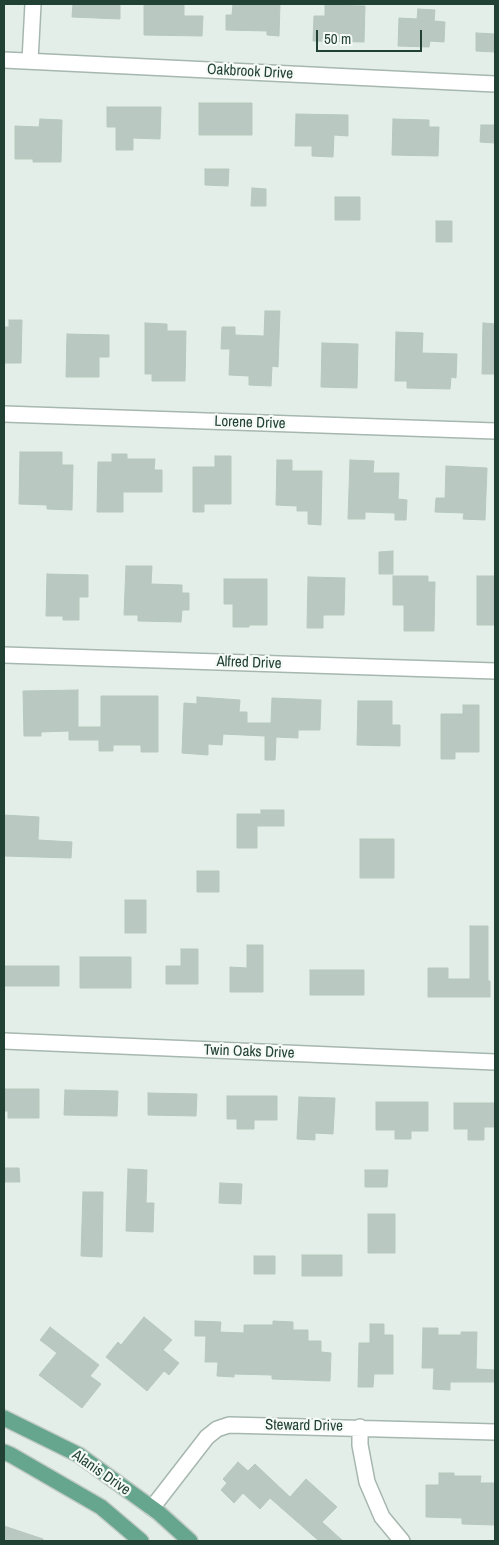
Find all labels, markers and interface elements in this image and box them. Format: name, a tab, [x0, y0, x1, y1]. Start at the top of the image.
scale bar	[319, 20, 425, 52]
text: 50 m	[324, 28, 351, 49]
street label: Oakbrook Drive	[207, 61, 293, 83]
street label: Lorene Drive	[214, 413, 286, 433]
street label: Alfred Drive	[216, 653, 282, 673]
street label: Twin Oaks Drive	[203, 1041, 295, 1063]
street label: Steward Drive	[265, 1416, 343, 1436]
street label: Alanis Drive	[68, 1446, 134, 1500]

